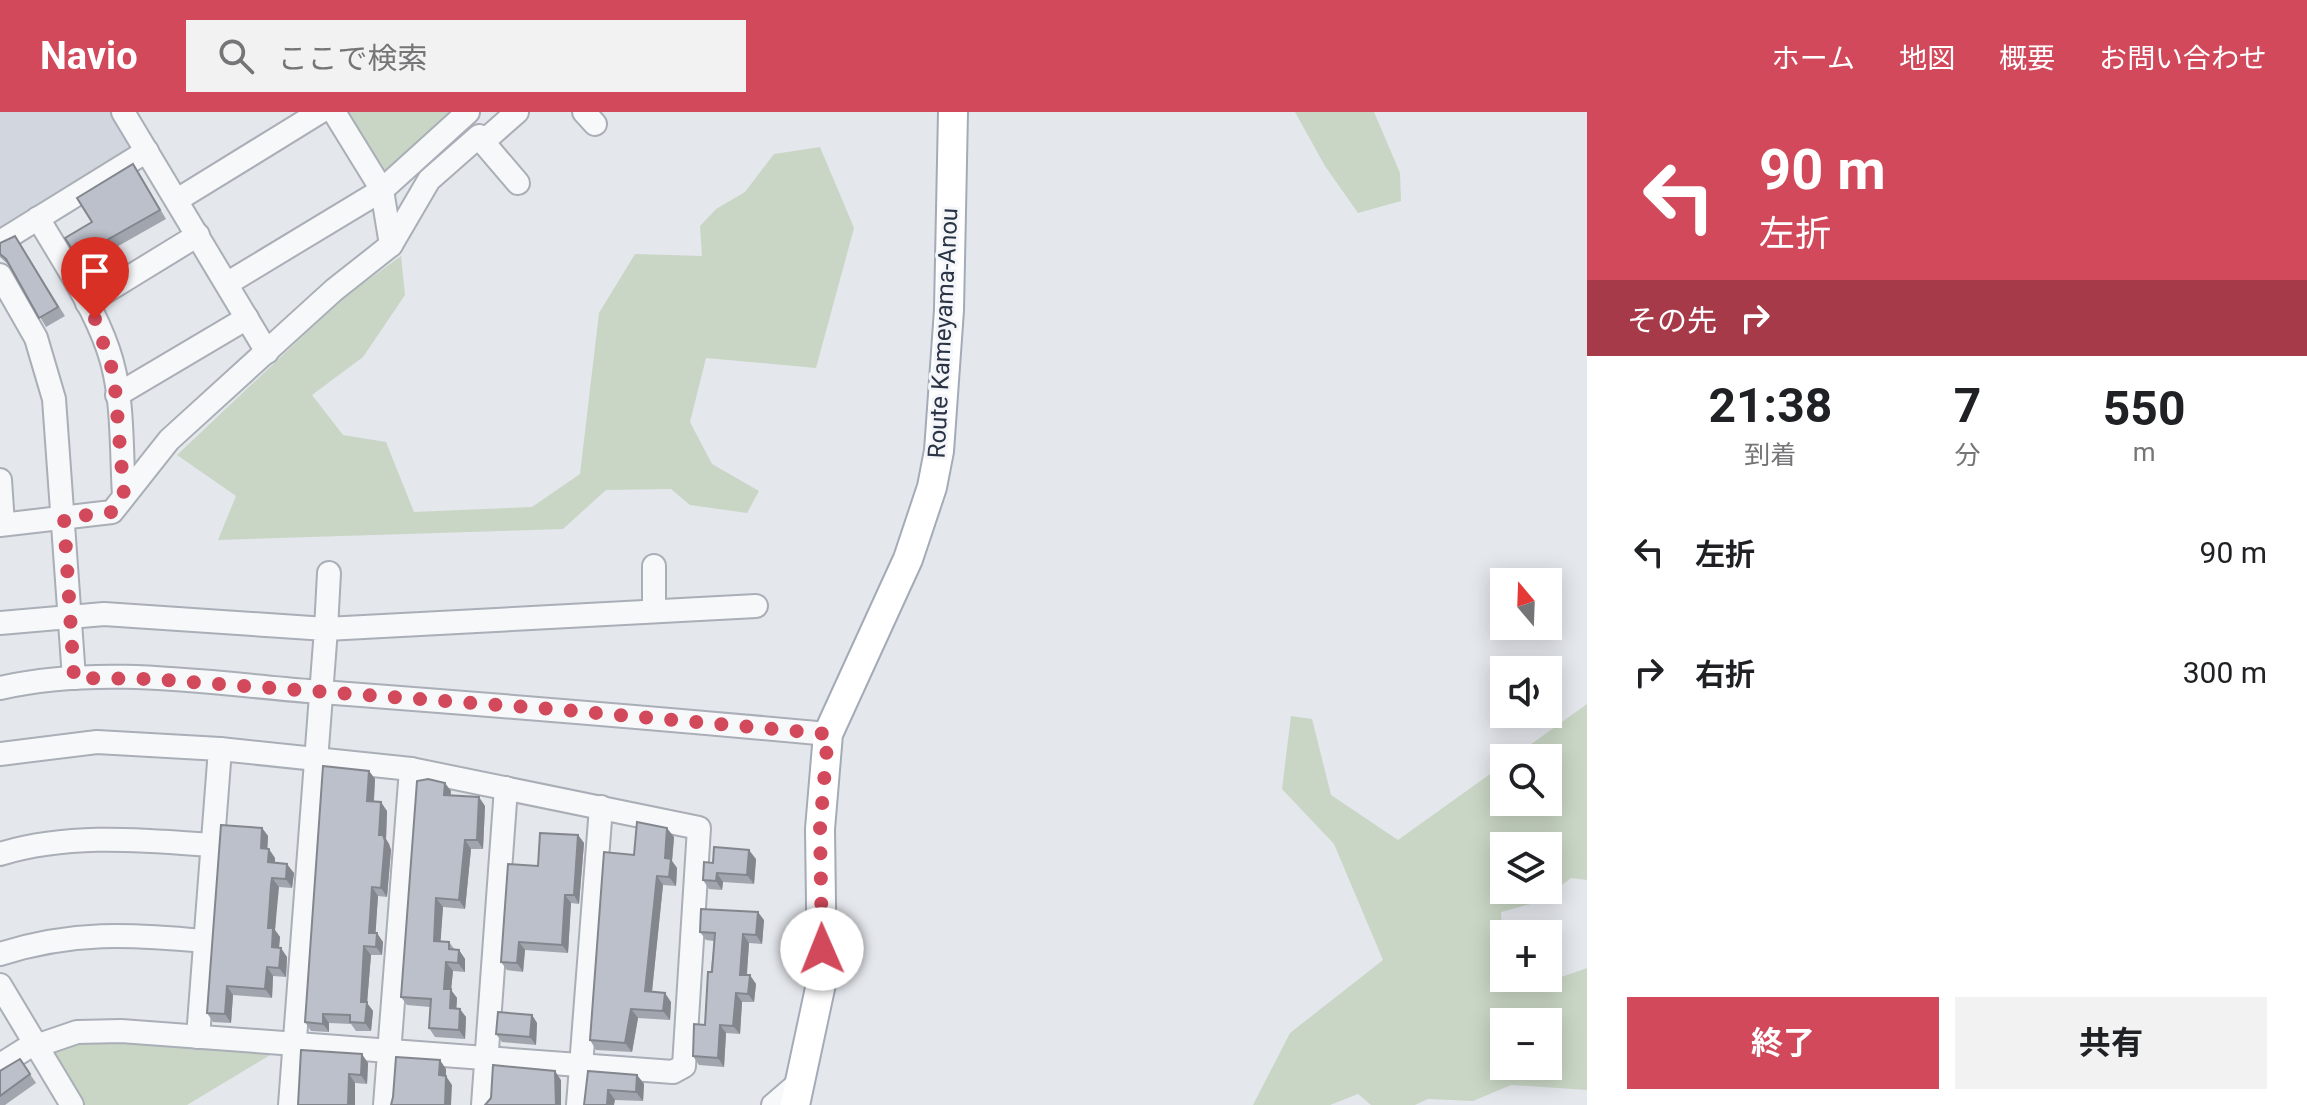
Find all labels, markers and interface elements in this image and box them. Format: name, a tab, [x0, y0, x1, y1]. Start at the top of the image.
search box	[186, 20, 746, 92]
text: Navio	[40, 34, 138, 78]
icon: search	[214, 34, 258, 78]
text: ここで検索	[278, 41, 428, 76]
text: ホーム	[1772, 42, 1855, 75]
text: 地図	[1899, 42, 1955, 75]
text: 概要	[1999, 42, 2055, 75]
text: お問い合わせ	[2099, 42, 2267, 75]
text: 90 m	[1759, 137, 1886, 203]
icon: left	[1627, 144, 1731, 248]
street label: Route Kameyama-Anou	[922, 207, 964, 459]
text: 左折	[1759, 213, 1831, 255]
pin	[61, 237, 129, 319]
icon: arrive	[73, 249, 117, 293]
icon: right	[1733, 296, 1777, 340]
text: その先	[1627, 303, 1717, 338]
text: 21:38	[1709, 377, 1832, 434]
text: 7	[1954, 377, 1981, 434]
text: 550	[2103, 380, 2185, 437]
text: m	[2133, 437, 2156, 467]
text: 到着	[1744, 440, 1796, 470]
text: 分	[1955, 440, 1981, 470]
icon: left	[1627, 530, 1671, 574]
text: 90 m	[2200, 535, 2267, 570]
text: 左折	[1695, 537, 1755, 572]
north arrow	[1490, 568, 1562, 640]
map controls	[1490, 568, 1562, 1080]
icon: right	[1627, 650, 1671, 694]
text: 300 m	[2183, 655, 2267, 690]
button: sound	[1490, 656, 1562, 728]
text: 右折	[1695, 657, 1755, 692]
button: search	[1490, 744, 1562, 816]
button: layers	[1490, 832, 1562, 904]
position arrow	[780, 907, 864, 991]
button: +	[1490, 920, 1562, 992]
button: 終了	[1627, 997, 1939, 1089]
button: 共有	[1955, 997, 2267, 1089]
button: −	[1490, 1008, 1562, 1080]

